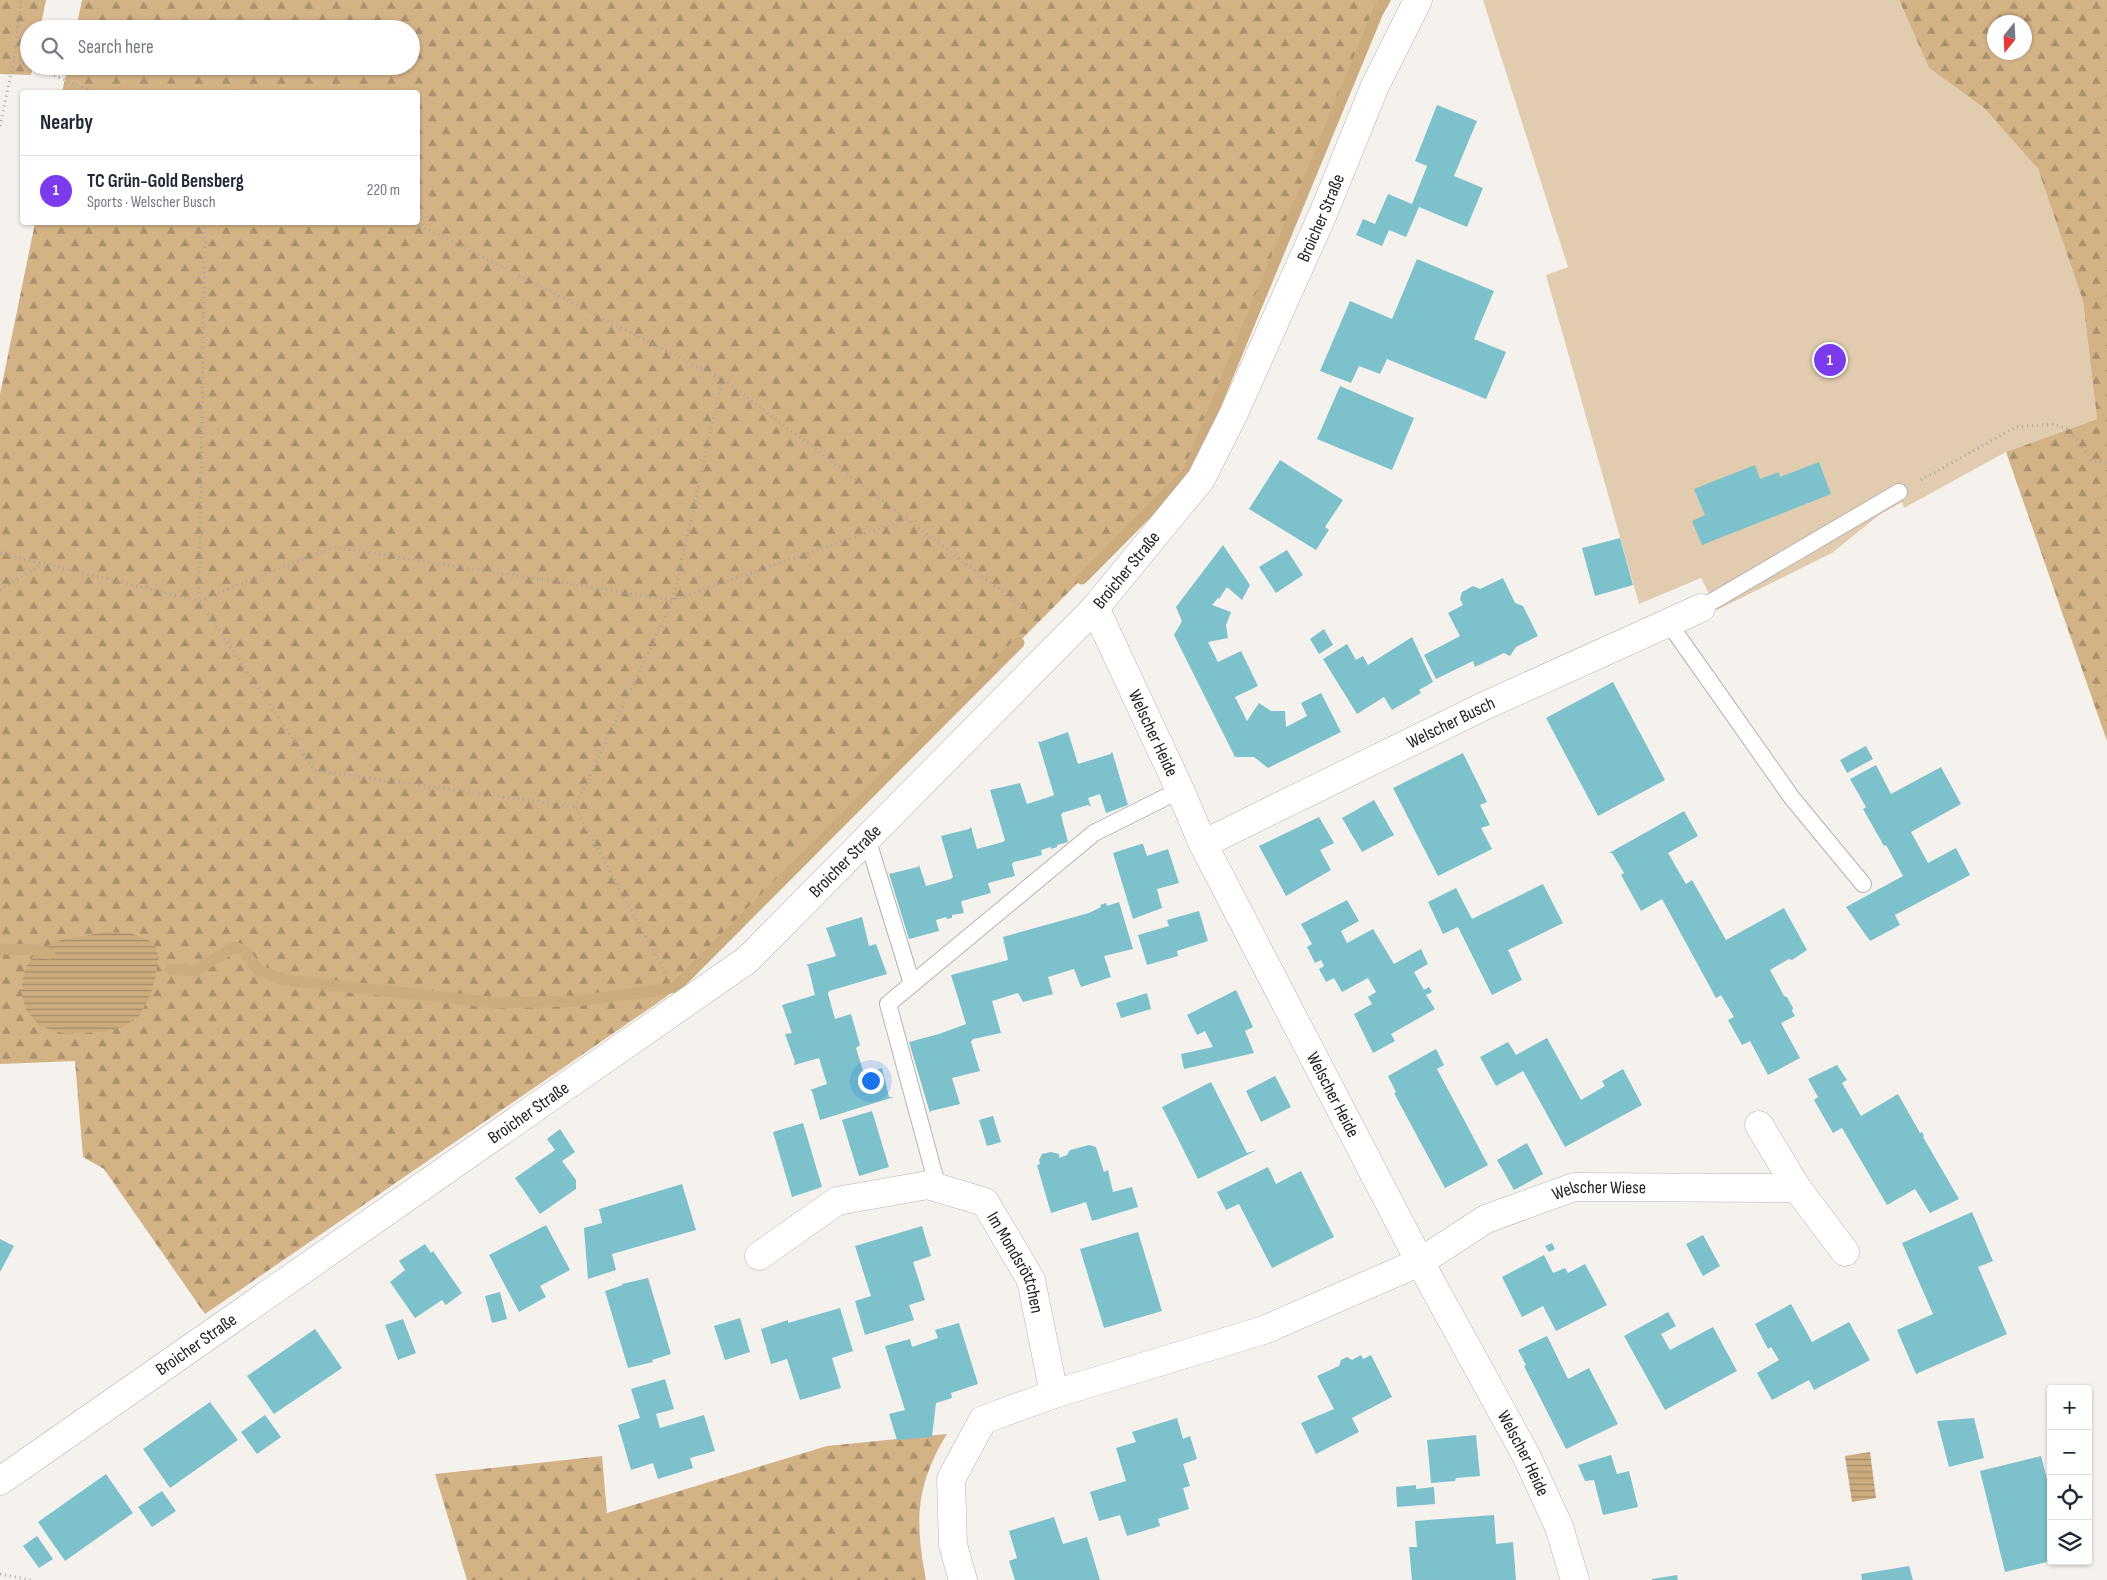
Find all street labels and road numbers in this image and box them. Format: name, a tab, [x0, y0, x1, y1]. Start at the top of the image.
street label: Broicher Straße	[1293, 171, 1349, 265]
street label: Broicher Straße	[1089, 527, 1165, 613]
street label: Welscher Heide	[1124, 687, 1182, 780]
street label: Welscher Busch	[1403, 693, 1498, 753]
street label: Broicher Straße	[805, 821, 886, 902]
street label: Welscher Heide	[1302, 1049, 1363, 1141]
street label: Broicher Straße	[484, 1078, 573, 1148]
street label: Welscher Wiese	[1549, 1177, 1646, 1205]
street label: Im Mondsröttchen	[982, 1208, 1047, 1315]
street label: Broicher Straße	[152, 1309, 241, 1380]
street label: Welscher Heide	[1493, 1407, 1553, 1499]

